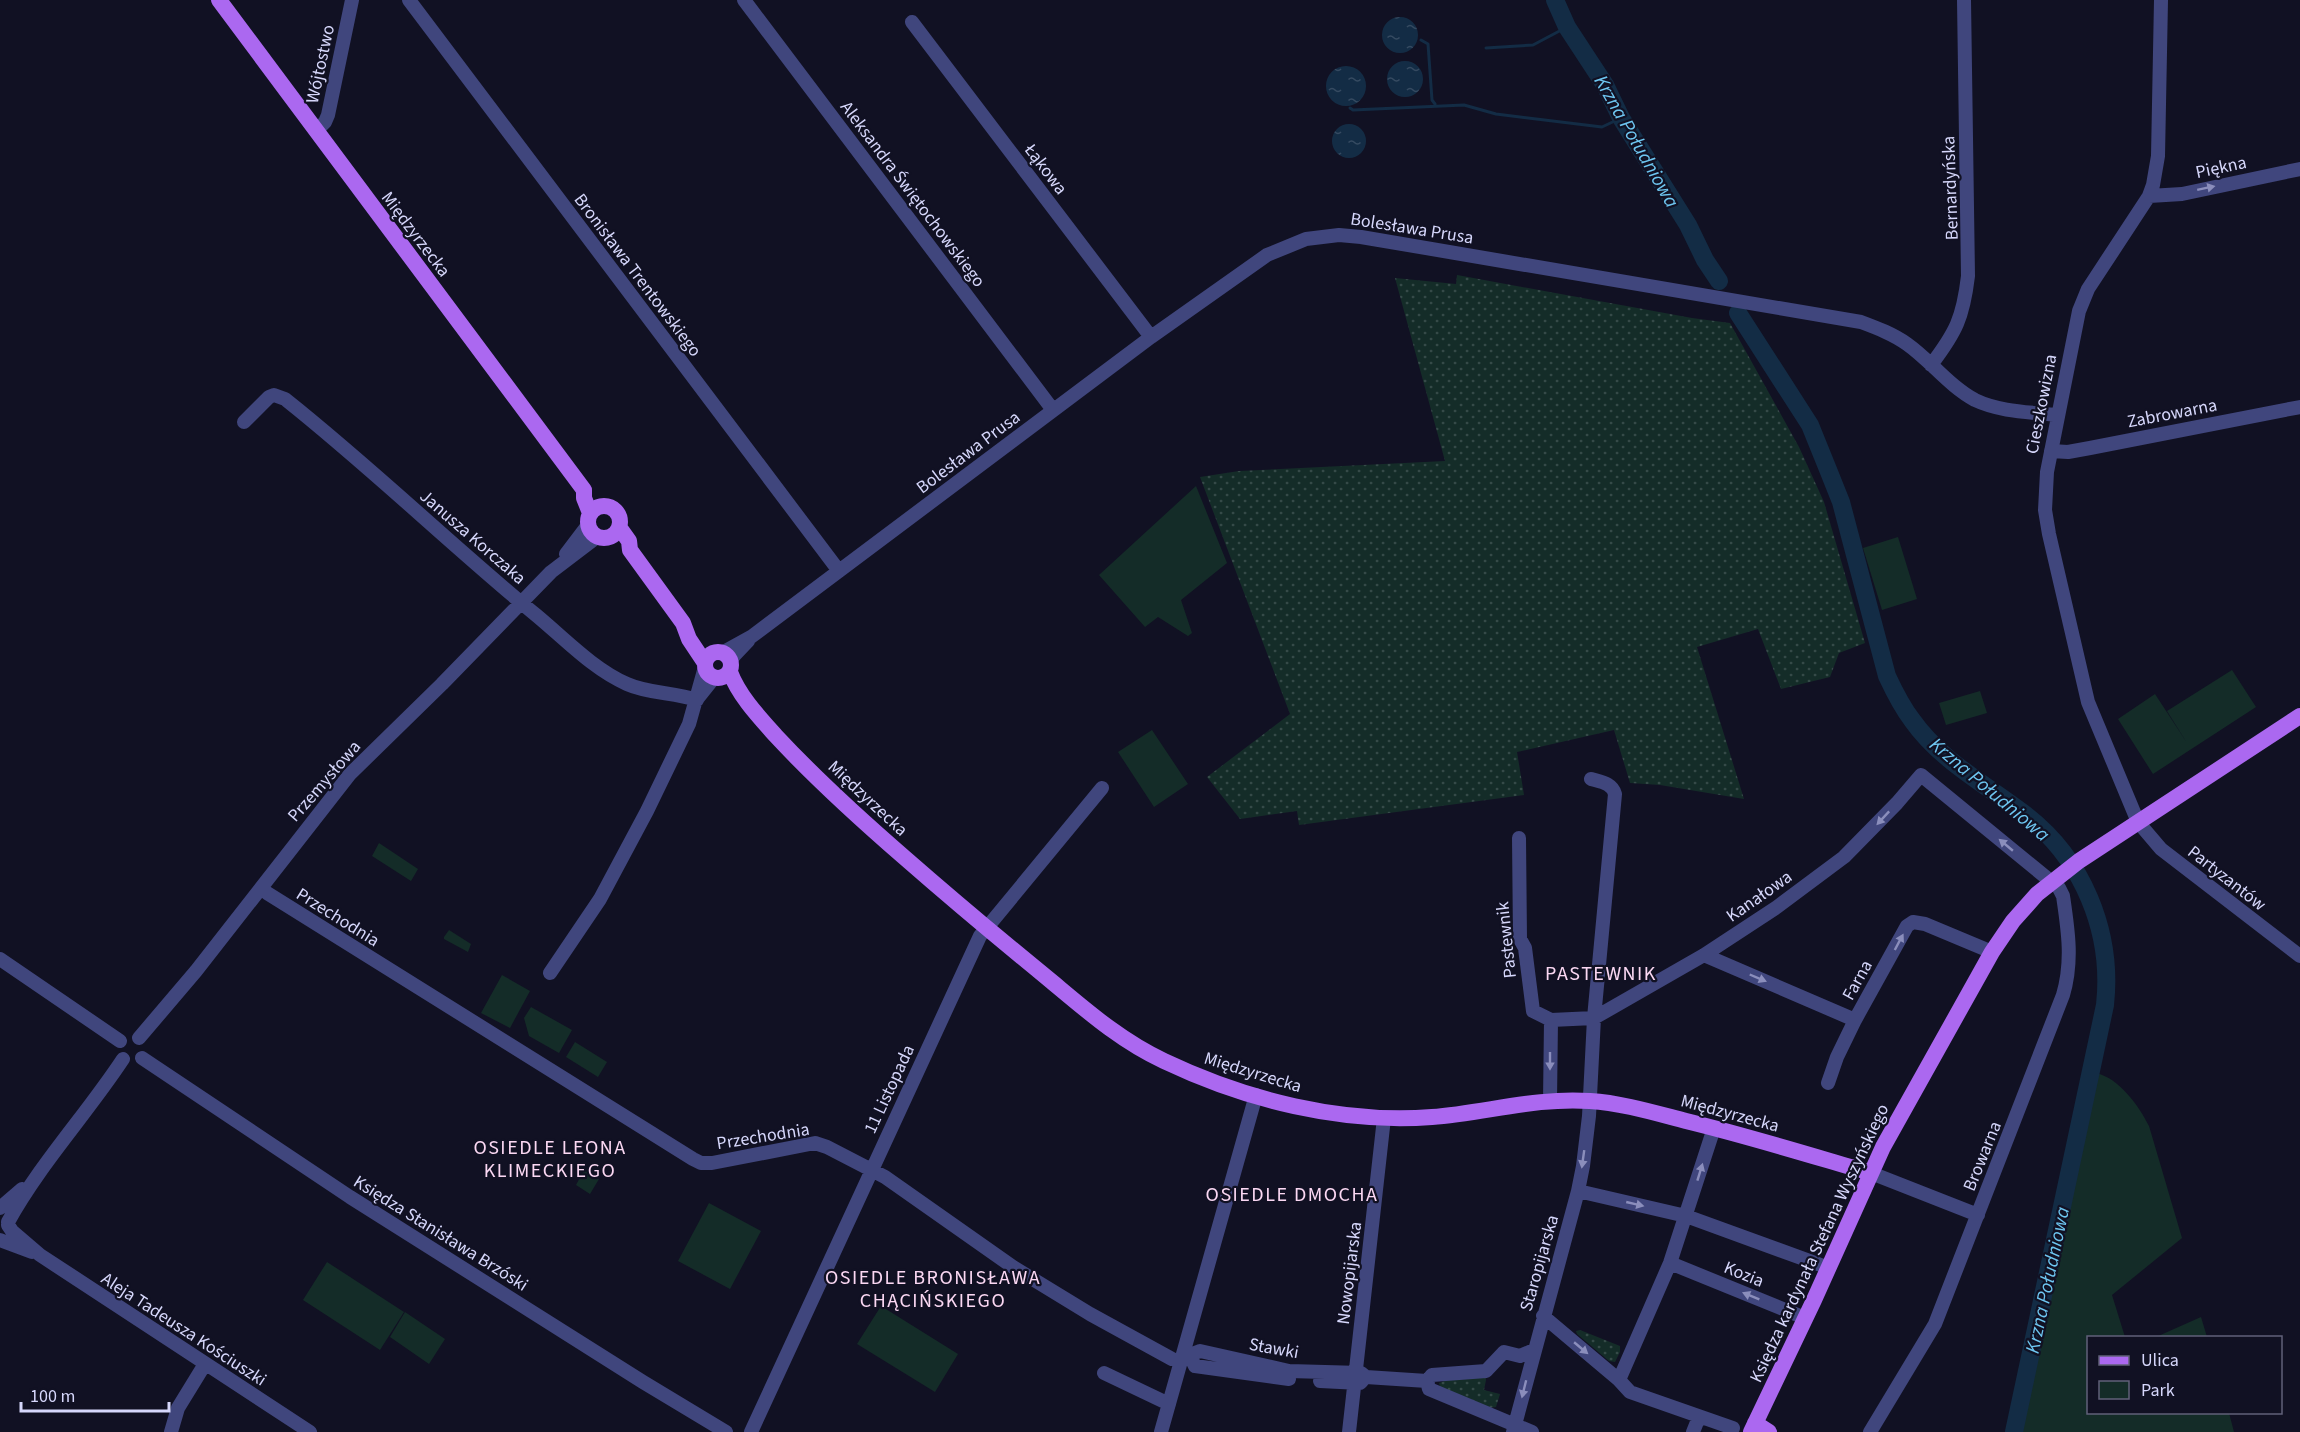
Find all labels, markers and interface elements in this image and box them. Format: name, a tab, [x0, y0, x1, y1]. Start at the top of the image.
street label: Wójtostwo	[300, 22, 341, 106]
water label: Krzna Południowa	[1587, 70, 1686, 213]
street label: Aleksandra Świętochowskiego	[834, 96, 991, 293]
street label: Bernardyńska	[1936, 135, 1965, 241]
street label: Łąkowa	[1018, 138, 1073, 200]
street label: Piękna	[2193, 150, 2249, 185]
one-way arrow	[2197, 183, 2216, 192]
street label: Międzyrzecka	[375, 186, 456, 282]
street label: Bronisława Trentowskiego	[568, 189, 707, 362]
street label: Bolesława Prusa	[1349, 206, 1475, 251]
street label: Cieszkowizna	[2020, 352, 2063, 456]
street label: Zabrowarna	[2125, 393, 2219, 434]
street label: Bolesława Prusa	[911, 405, 1025, 500]
street label: Janusza Korczaka	[414, 484, 531, 591]
water label: Krzna Południowa	[1923, 731, 2056, 849]
street label: Przemysłowa	[282, 735, 367, 827]
street label: Międzyrzecka	[822, 755, 913, 842]
one-way arrow	[1876, 811, 1890, 825]
one-way arrow	[1998, 838, 2014, 851]
street label: Partyzantów	[2182, 840, 2271, 917]
street label: Kanałowa	[1721, 865, 1797, 928]
street label: Przechodnia	[291, 882, 384, 953]
street label: Pastewnik	[1490, 900, 1523, 979]
one-way arrow	[1894, 933, 1904, 950]
street label: Farna	[1836, 956, 1879, 1005]
district label: PASTEWNIK	[1545, 960, 1657, 988]
one-way arrow	[1749, 974, 1767, 983]
street label: 11 Listopada	[858, 1041, 921, 1138]
street label: Międzyrzecka	[1201, 1046, 1305, 1099]
one-way arrow	[1545, 1051, 1555, 1070]
street label: Międzyrzecka	[1678, 1088, 1782, 1139]
street label: Księdza kardynała Stefana Wyszyńskiego	[1744, 1100, 1895, 1387]
street label: Przechodnia	[715, 1117, 811, 1156]
street label: Browarna	[1957, 1118, 2008, 1195]
district label: OSIEDLE LEONA KLIMECKIEGO	[473, 1134, 627, 1185]
one-way arrow	[1579, 1150, 1588, 1169]
one-way arrow	[1696, 1163, 1705, 1181]
street label: Księdza Stanisława Brzóski	[349, 1169, 533, 1297]
district label: OSIEDLE DMOCHA	[1206, 1181, 1378, 1209]
one-way arrow	[1626, 1200, 1645, 1209]
water label: Krzna Południowa	[2019, 1204, 2077, 1356]
street label: Staropijarska	[1514, 1212, 1565, 1314]
street label: Nowopijarska	[1331, 1220, 1368, 1326]
street label: Kozia	[1720, 1255, 1768, 1294]
district label: OSIEDLE BRONISŁAWA CHĄCIŃSKIEGO	[825, 1264, 1041, 1315]
street label: Aleja Tadeusza Kościuszki	[96, 1267, 271, 1392]
one-way arrow	[1742, 1291, 1760, 1300]
street label: Stawki	[1247, 1332, 1301, 1365]
legend	[2087, 1336, 2282, 1414]
one-way arrow	[1573, 1341, 1589, 1354]
text: Ulica	[2141, 1348, 2179, 1373]
scale bar	[21, 1375, 170, 1413]
text: Park	[2141, 1378, 2175, 1403]
one-way arrow	[1519, 1379, 1529, 1398]
text: 100 m	[30, 1384, 75, 1409]

